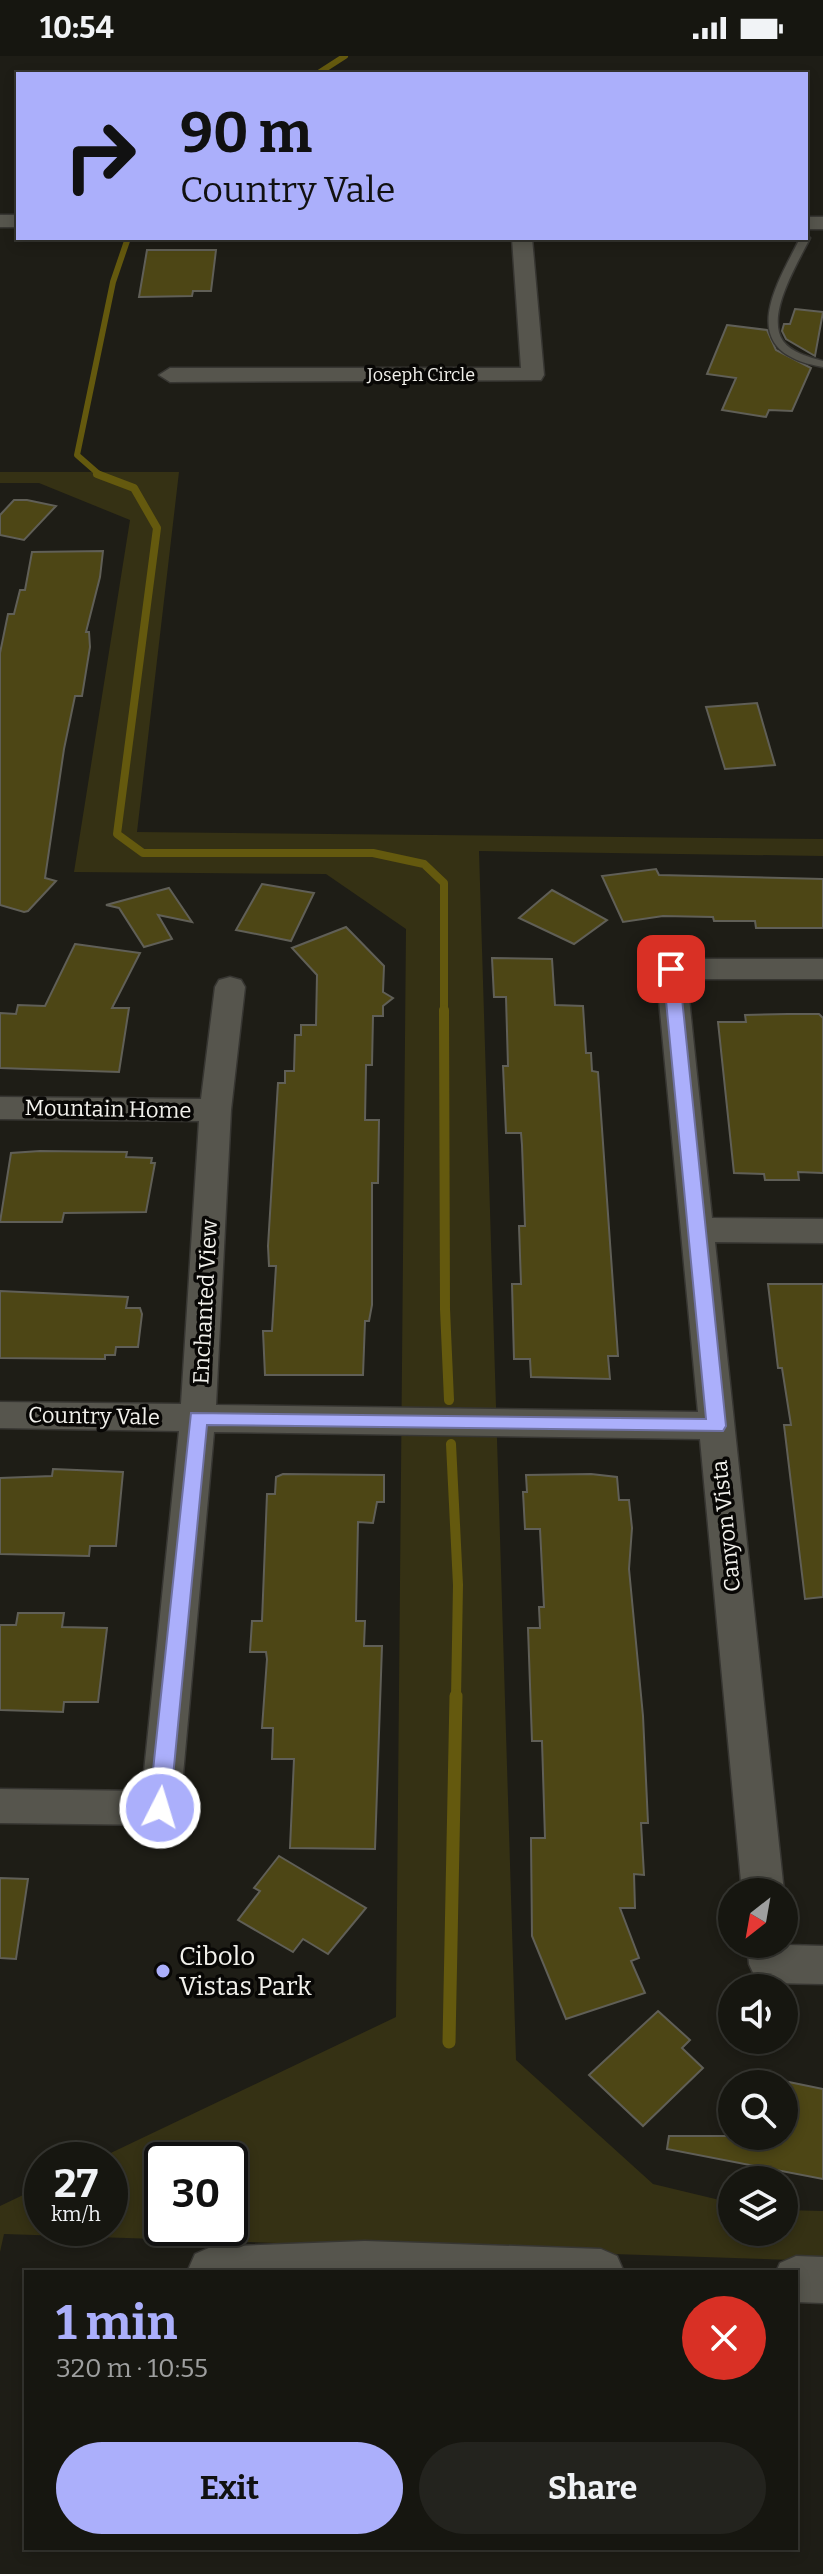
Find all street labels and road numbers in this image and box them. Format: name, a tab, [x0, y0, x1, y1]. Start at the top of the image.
street label: Joseph Circle	[366, 364, 475, 386]
street label: Mountain Home	[24, 1094, 192, 1124]
street label: Enchanted View	[187, 1218, 223, 1385]
street label: Country Vale	[28, 1401, 160, 1431]
street label: Canyon Vista	[706, 1459, 746, 1593]

